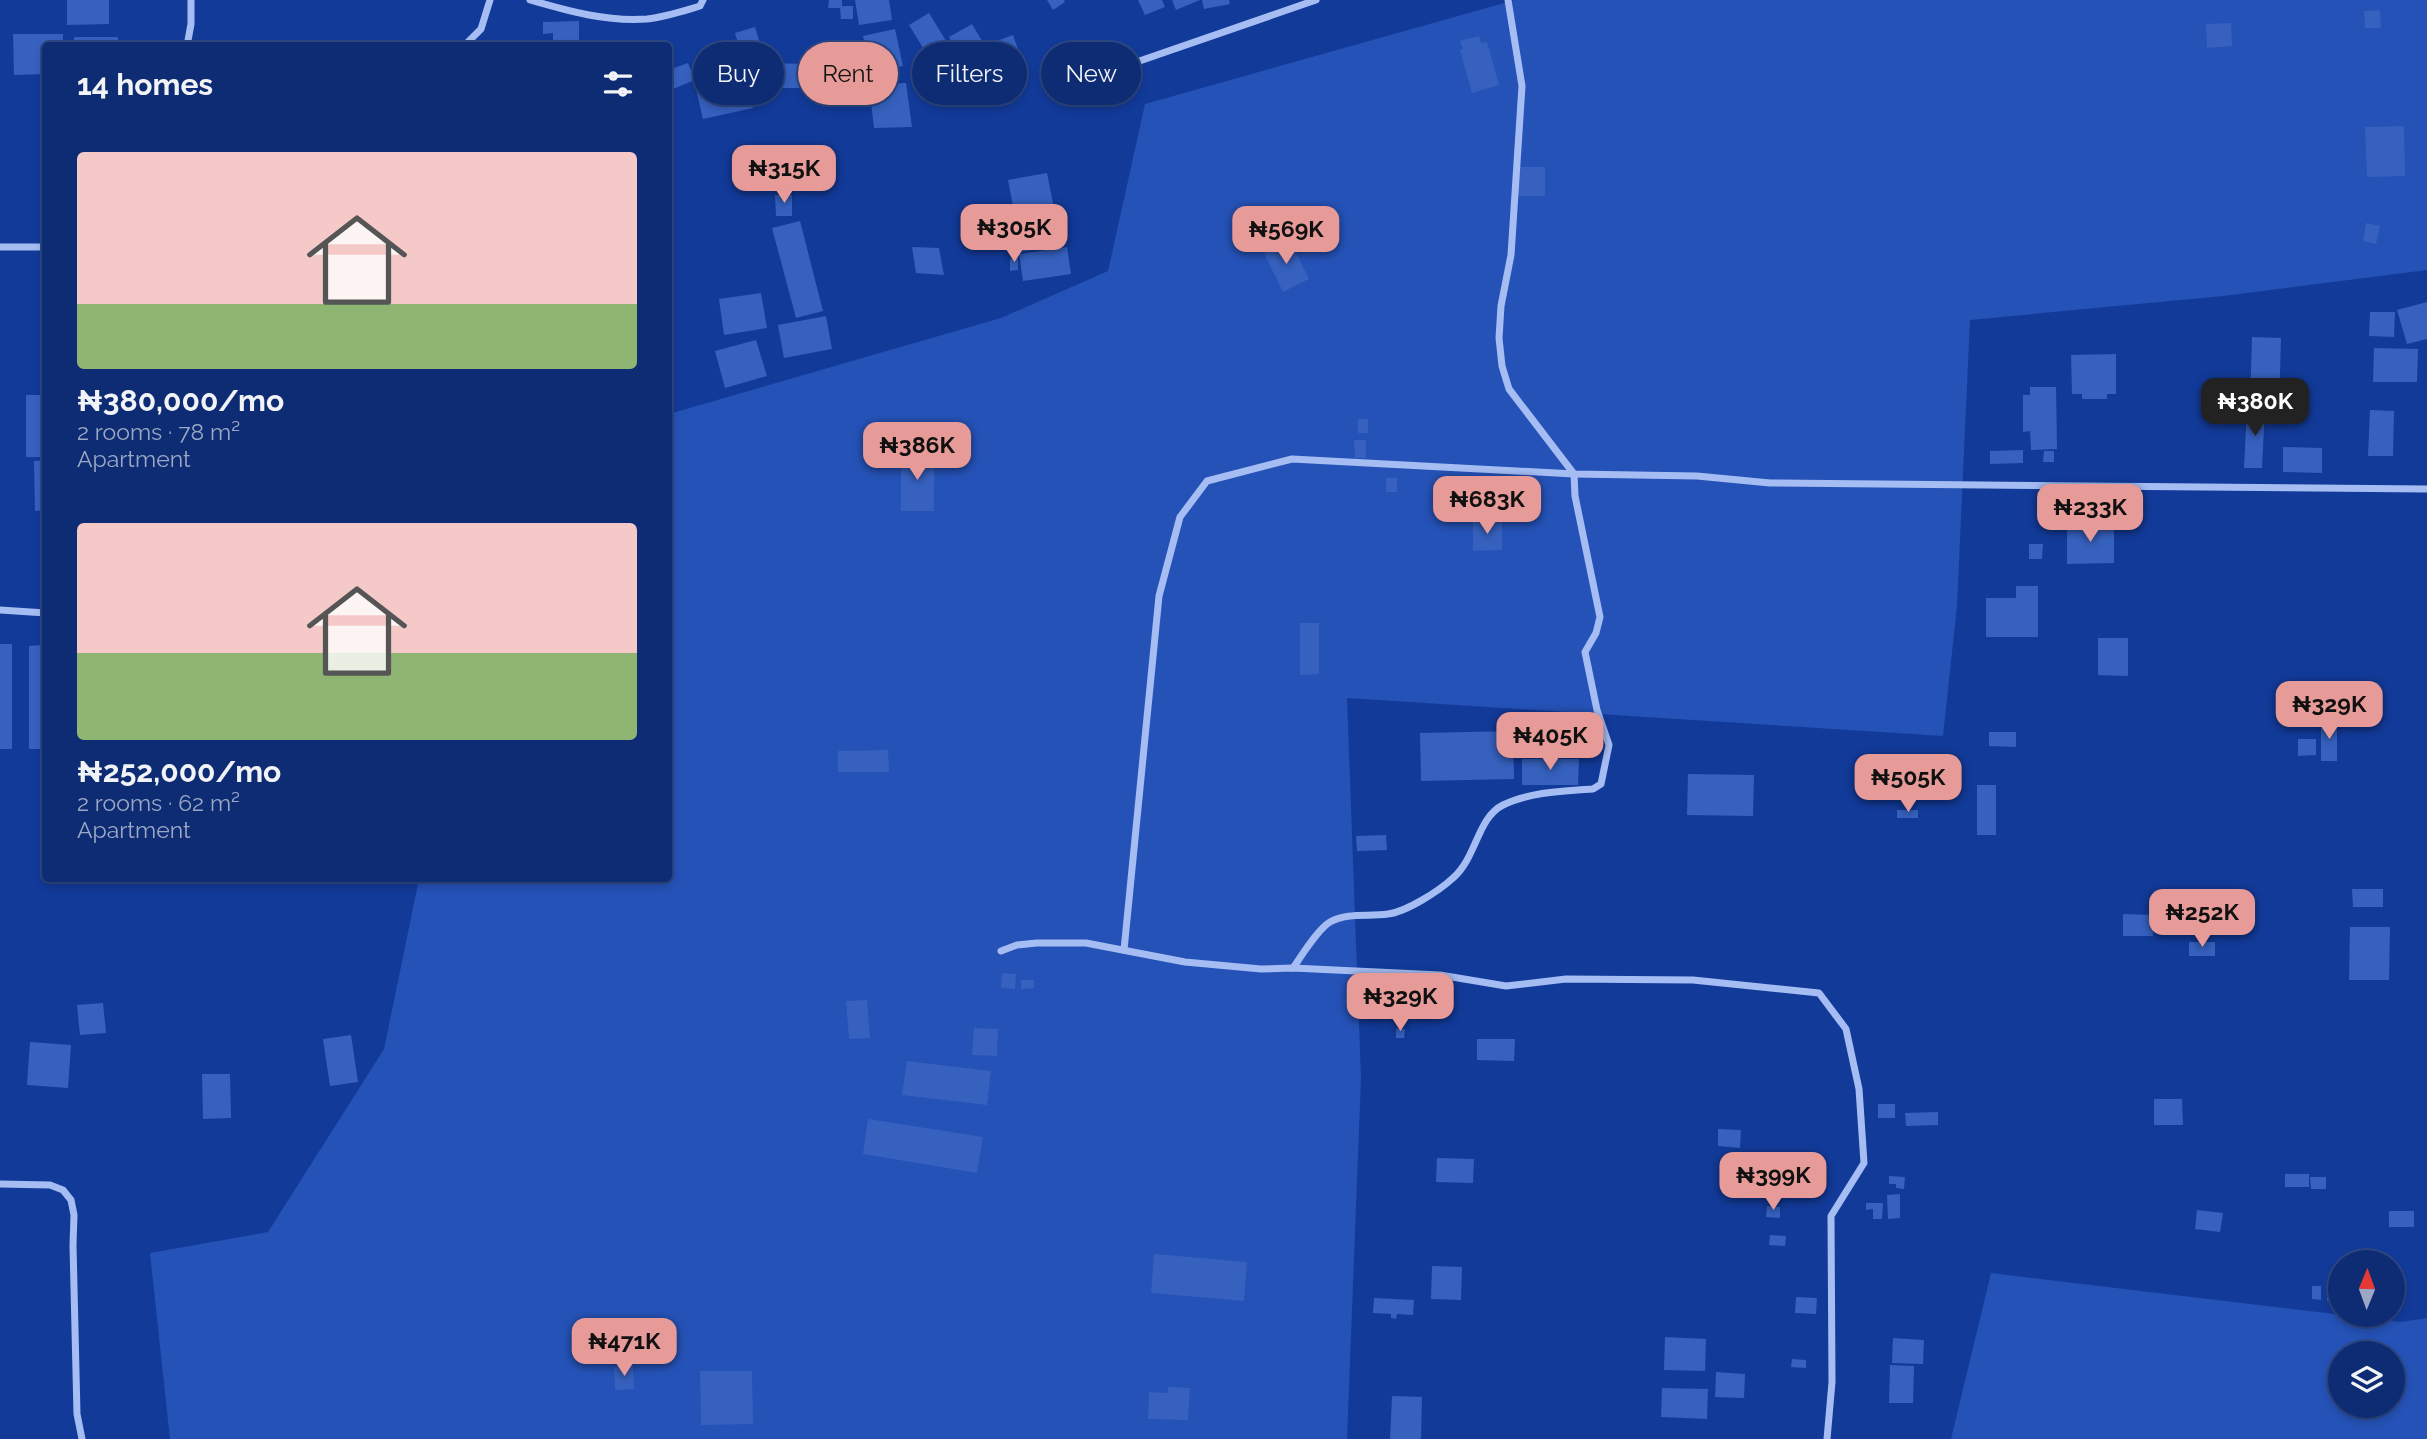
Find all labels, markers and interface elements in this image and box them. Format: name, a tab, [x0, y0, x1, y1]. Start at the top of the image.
chip: Buy	[693, 42, 784, 105]
chip: Rent	[798, 42, 898, 105]
chip: Filters	[912, 42, 1027, 105]
chip: New	[1041, 42, 1141, 105]
icon: filters	[599, 65, 637, 103]
text: 14 homes	[77, 67, 213, 102]
pin: ₦315K	[735, 146, 833, 205]
text: ₦315K	[748, 154, 820, 181]
icon: home	[294, 197, 420, 323]
pin: ₦305K	[965, 204, 1063, 264]
pin: ₦569K	[1237, 206, 1335, 266]
text: ₦305K	[977, 213, 1051, 240]
text: ₦569K	[1248, 215, 1324, 242]
pin: ₦380K	[2206, 378, 2304, 438]
text: ₦380,000/mo	[77, 383, 284, 418]
text: ₦380K	[2217, 387, 2293, 414]
text: 2 rooms · 78 m²	[77, 418, 240, 445]
pin: ₦386K	[868, 422, 966, 482]
text: ₦386K	[879, 431, 955, 458]
text: Apartment	[77, 445, 191, 472]
pin: ₦683K	[1438, 476, 1536, 536]
pin: ₦233K	[2041, 484, 2139, 544]
text: ₦683K	[1449, 485, 1525, 512]
text: ₦233K	[2053, 493, 2127, 520]
icon: home	[294, 568, 420, 694]
pin: ₦329K	[2280, 682, 2378, 741]
text: ₦329K	[2292, 690, 2366, 717]
pin: ₦405K	[1501, 712, 1599, 772]
text: ₦405K	[1512, 721, 1588, 748]
text: ₦252,000/mo	[77, 754, 281, 789]
pin: ₦505K	[1859, 754, 1957, 814]
text: ₦505K	[1871, 763, 1945, 790]
text: 2 rooms · 62 m²	[77, 789, 240, 816]
text: Apartment	[77, 816, 191, 843]
pin: ₦252K	[2153, 890, 2251, 949]
text: ₦252K	[2165, 898, 2239, 925]
pin: ₦329K	[1351, 974, 1449, 1033]
text: ₦329K	[1363, 982, 1437, 1009]
pin: ₦399K	[1724, 1152, 1822, 1212]
text: ₦399K	[1735, 1161, 1811, 1188]
north arrow	[2328, 1250, 2404, 1326]
map controls	[2328, 1250, 2405, 1418]
pin: ₦471K	[575, 1318, 673, 1378]
text: ₦471K	[588, 1327, 660, 1354]
button: layers	[2328, 1341, 2405, 1418]

